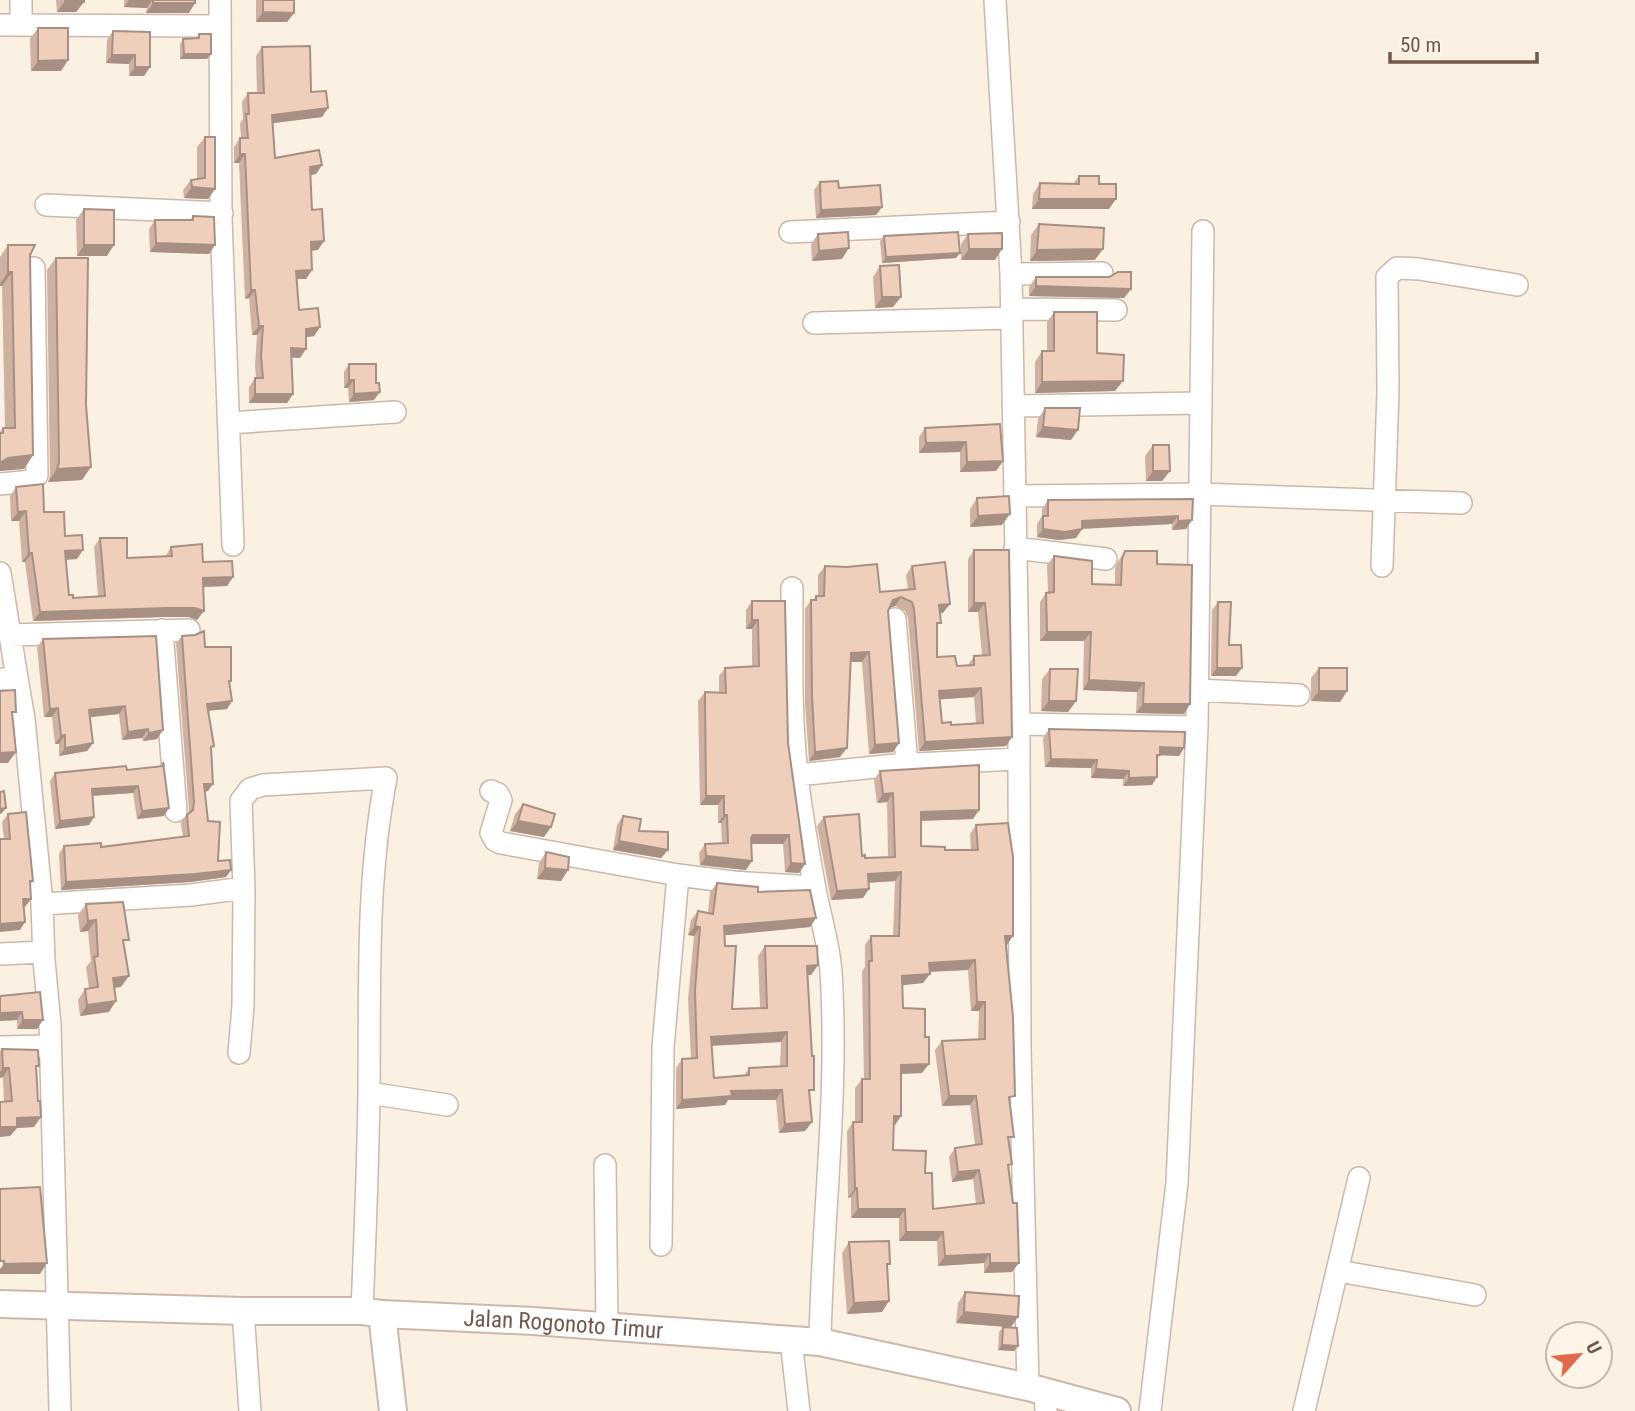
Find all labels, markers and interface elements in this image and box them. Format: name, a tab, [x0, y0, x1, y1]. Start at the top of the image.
scale bar	[1390, 21, 1537, 65]
text: 50 m	[1400, 33, 1441, 57]
street label: Jalan Rogonoto Timur	[463, 1305, 664, 1344]
north arrow	[1544, 1320, 1614, 1390]
text: U	[1581, 1337, 1606, 1358]

